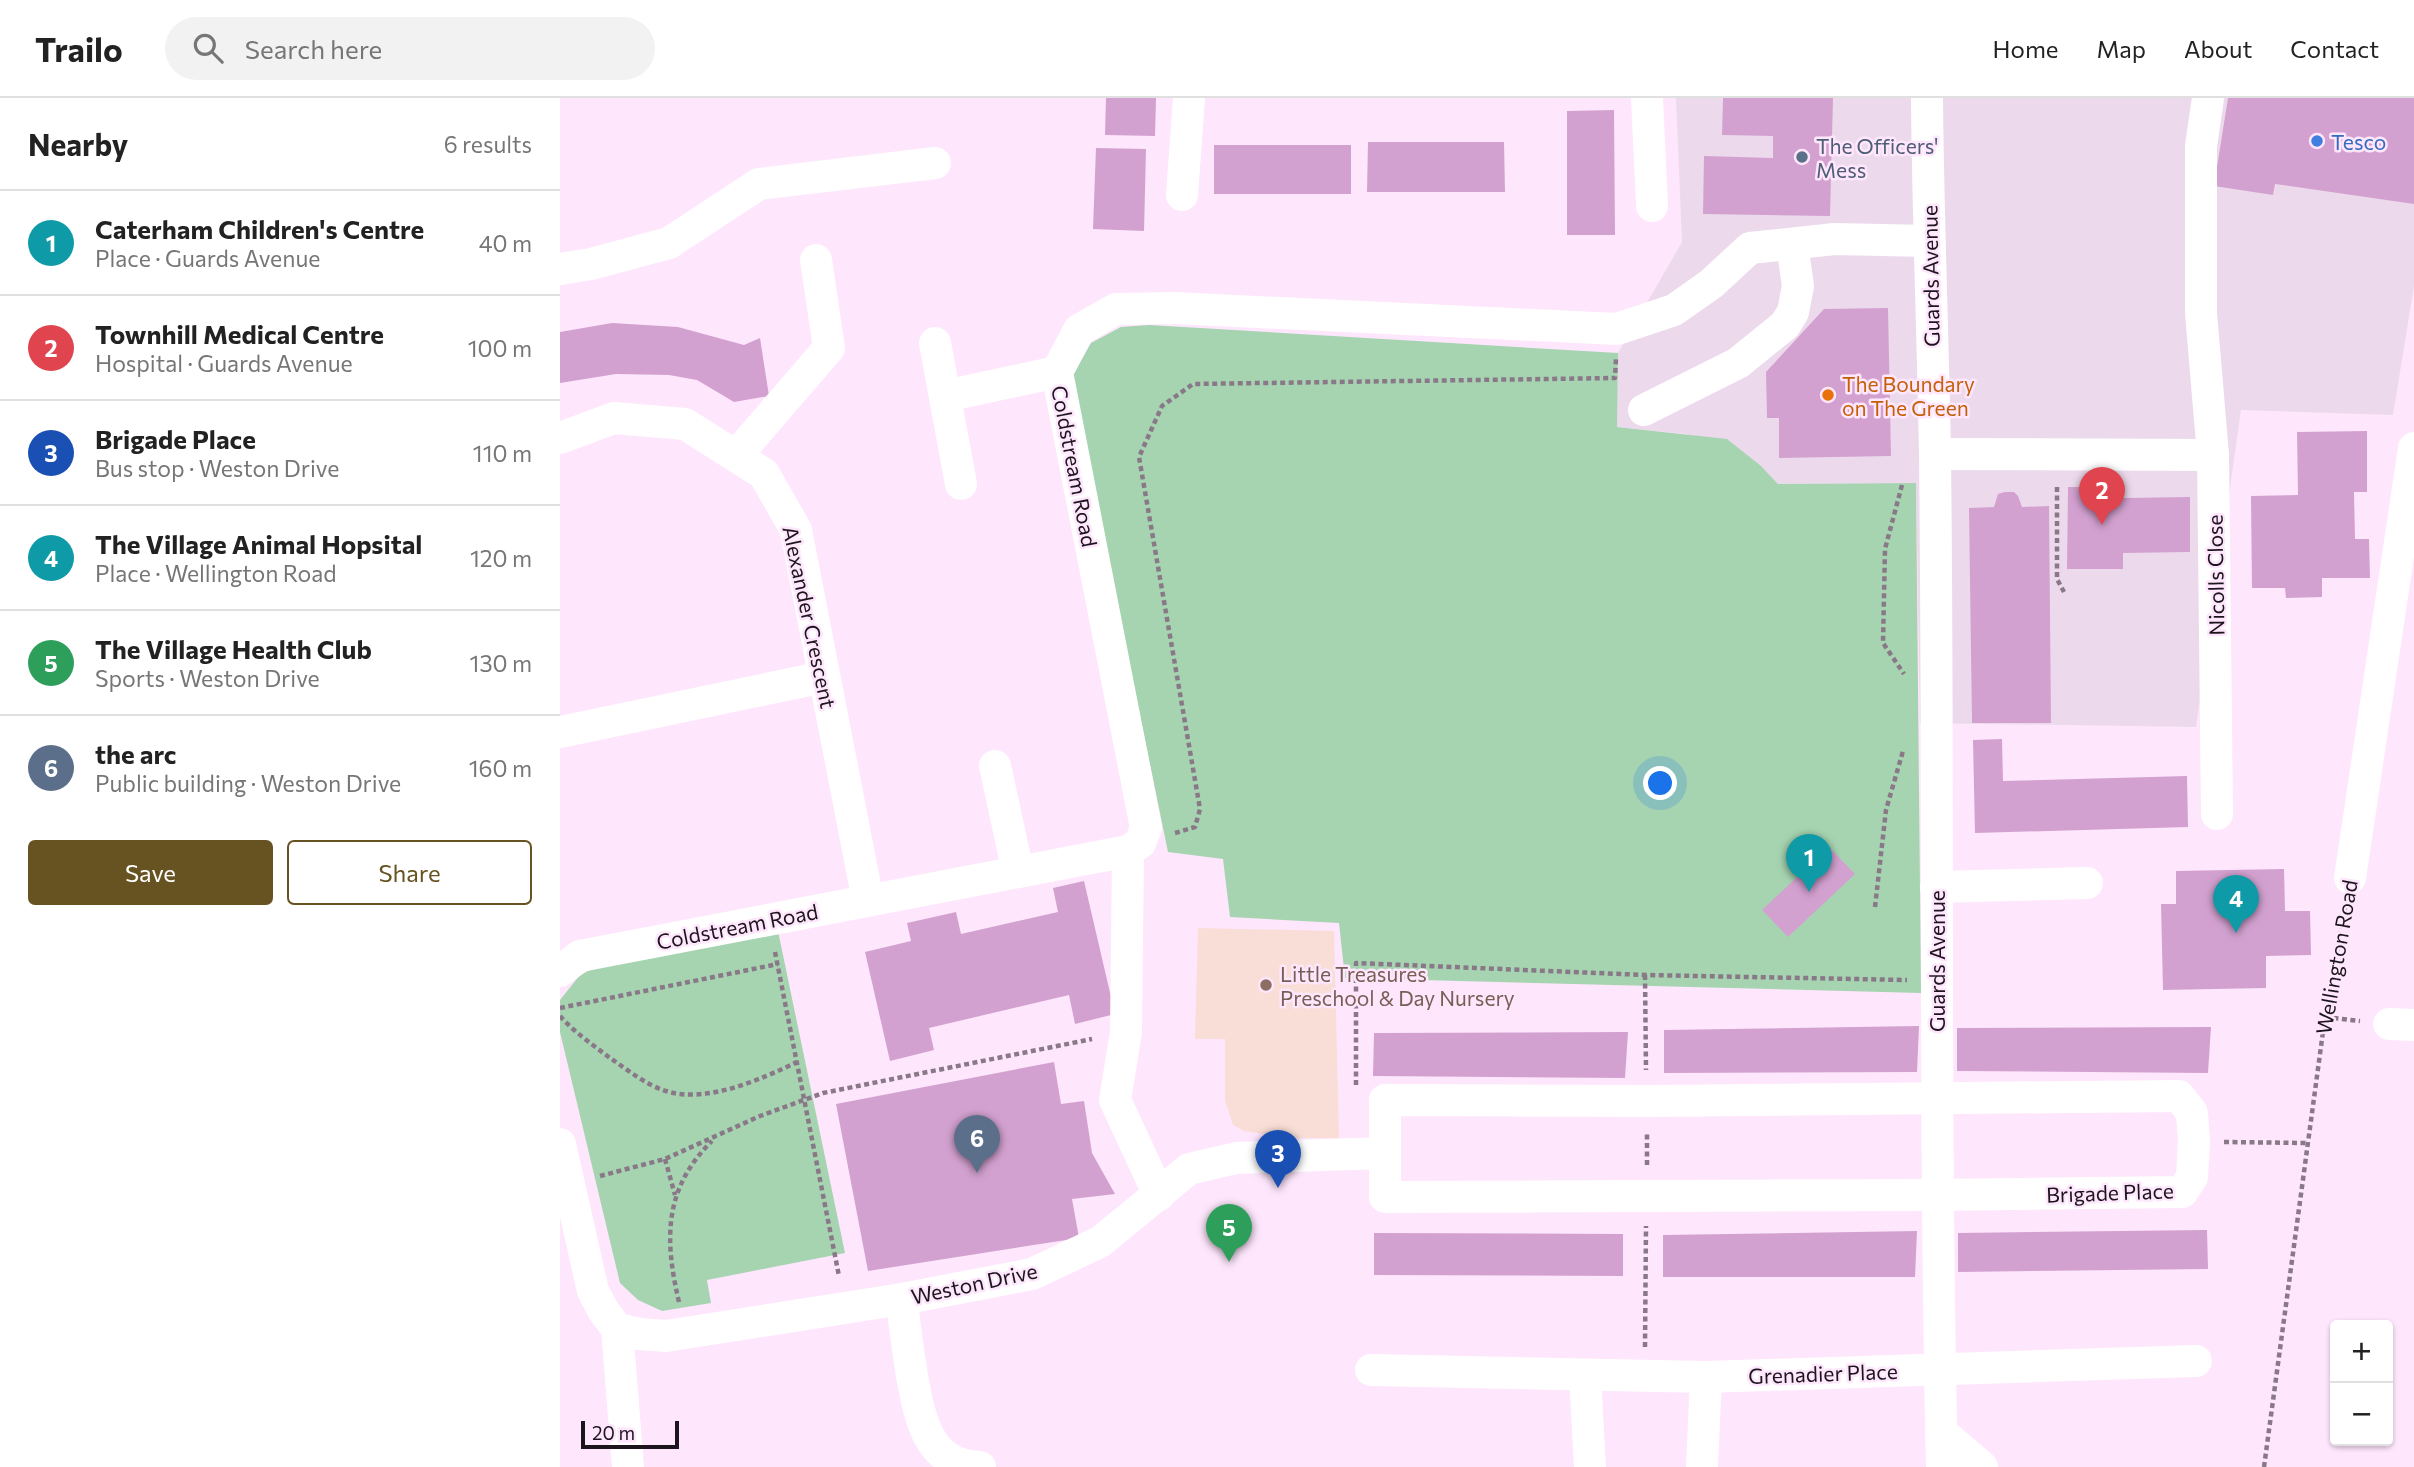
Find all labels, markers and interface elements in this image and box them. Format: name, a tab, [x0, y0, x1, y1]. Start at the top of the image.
search box	[165, 17, 655, 80]
text: Trailo	[35, 28, 123, 69]
icon: search	[189, 29, 227, 67]
text: Search here	[245, 33, 382, 64]
text: Home	[1993, 34, 2059, 63]
text: Map	[2097, 34, 2146, 63]
text: About	[2184, 34, 2252, 63]
text: Contact	[2290, 34, 2379, 63]
text: Nearby	[28, 125, 128, 162]
place label: Tesco	[2331, 129, 2386, 154]
text: 6 results	[444, 130, 532, 158]
place label: The Officers' Mess	[1816, 133, 1939, 182]
marker: Tesco	[2309, 133, 2325, 149]
marker: The Officers' Mess	[1794, 149, 1810, 165]
street label: Guards Avenue	[1916, 205, 1944, 347]
text: Caterham Children's Centre	[95, 213, 424, 244]
text: 1	[46, 229, 56, 257]
text: 40 m	[479, 229, 532, 257]
text: Place · Guards Avenue	[95, 244, 320, 272]
text: Townhill Medical Centre	[95, 318, 384, 349]
text: 2	[44, 334, 58, 362]
text: 100 m	[468, 334, 532, 362]
text: Hospital · Guards Avenue	[95, 349, 353, 377]
place label: The Boundary on The Green	[1842, 371, 1975, 420]
street label: Coldstream Road	[1047, 383, 1103, 549]
marker: The Boundary on The Green	[1820, 387, 1836, 403]
text: Brigade Place	[95, 423, 256, 454]
text: 3	[44, 439, 58, 467]
text: 110 m	[473, 439, 532, 467]
text: Bus stop · Weston Drive	[95, 454, 339, 482]
pin: 2	[2079, 467, 2125, 525]
street label: Nicolls Close	[2201, 514, 2229, 636]
street label: Alexander Crescent	[778, 524, 842, 710]
text: The Village Animal Hopsital	[95, 528, 422, 559]
text: 4	[44, 544, 58, 572]
text: 120 m	[470, 544, 532, 572]
text: Place · Wellington Road	[95, 559, 337, 587]
text: The Village Health Club	[95, 633, 372, 664]
text: 5	[44, 649, 58, 677]
text: 130 m	[470, 649, 532, 677]
text: Sports · Weston Drive	[95, 664, 320, 692]
text: the arc	[95, 738, 176, 769]
text: 6	[44, 754, 58, 782]
text: 160 m	[469, 754, 532, 782]
your location	[1643, 766, 1677, 800]
text: Public building · Weston Drive	[95, 769, 401, 797]
pin: 1	[1786, 834, 1832, 892]
button: Save	[28, 840, 273, 905]
button: Share	[287, 840, 532, 905]
pin: 4	[2213, 875, 2259, 933]
street label: Wellington Road	[2310, 878, 2362, 1036]
street label: Guards Avenue	[1924, 890, 1949, 1032]
street label: Coldstream Road	[654, 898, 820, 954]
place label: Little Treasures Preschool & Day Nursery	[1280, 961, 1515, 1010]
marker: Little Treasures Preschool & Day Nursery	[1258, 977, 1274, 993]
pin: 6	[954, 1115, 1000, 1173]
pin: 3	[1255, 1130, 1301, 1188]
street label: Brigade Place	[2046, 1177, 2174, 1207]
pin: 5	[1206, 1204, 1252, 1262]
street label: Weston Drive	[909, 1257, 1039, 1309]
map controls	[2330, 1320, 2393, 1446]
button: +	[2330, 1320, 2393, 1383]
street label: Grenadier Place	[1748, 1358, 1898, 1388]
button: −	[2330, 1383, 2393, 1446]
scale bar	[581, 1418, 679, 1450]
text: 20 m	[592, 1421, 635, 1444]

